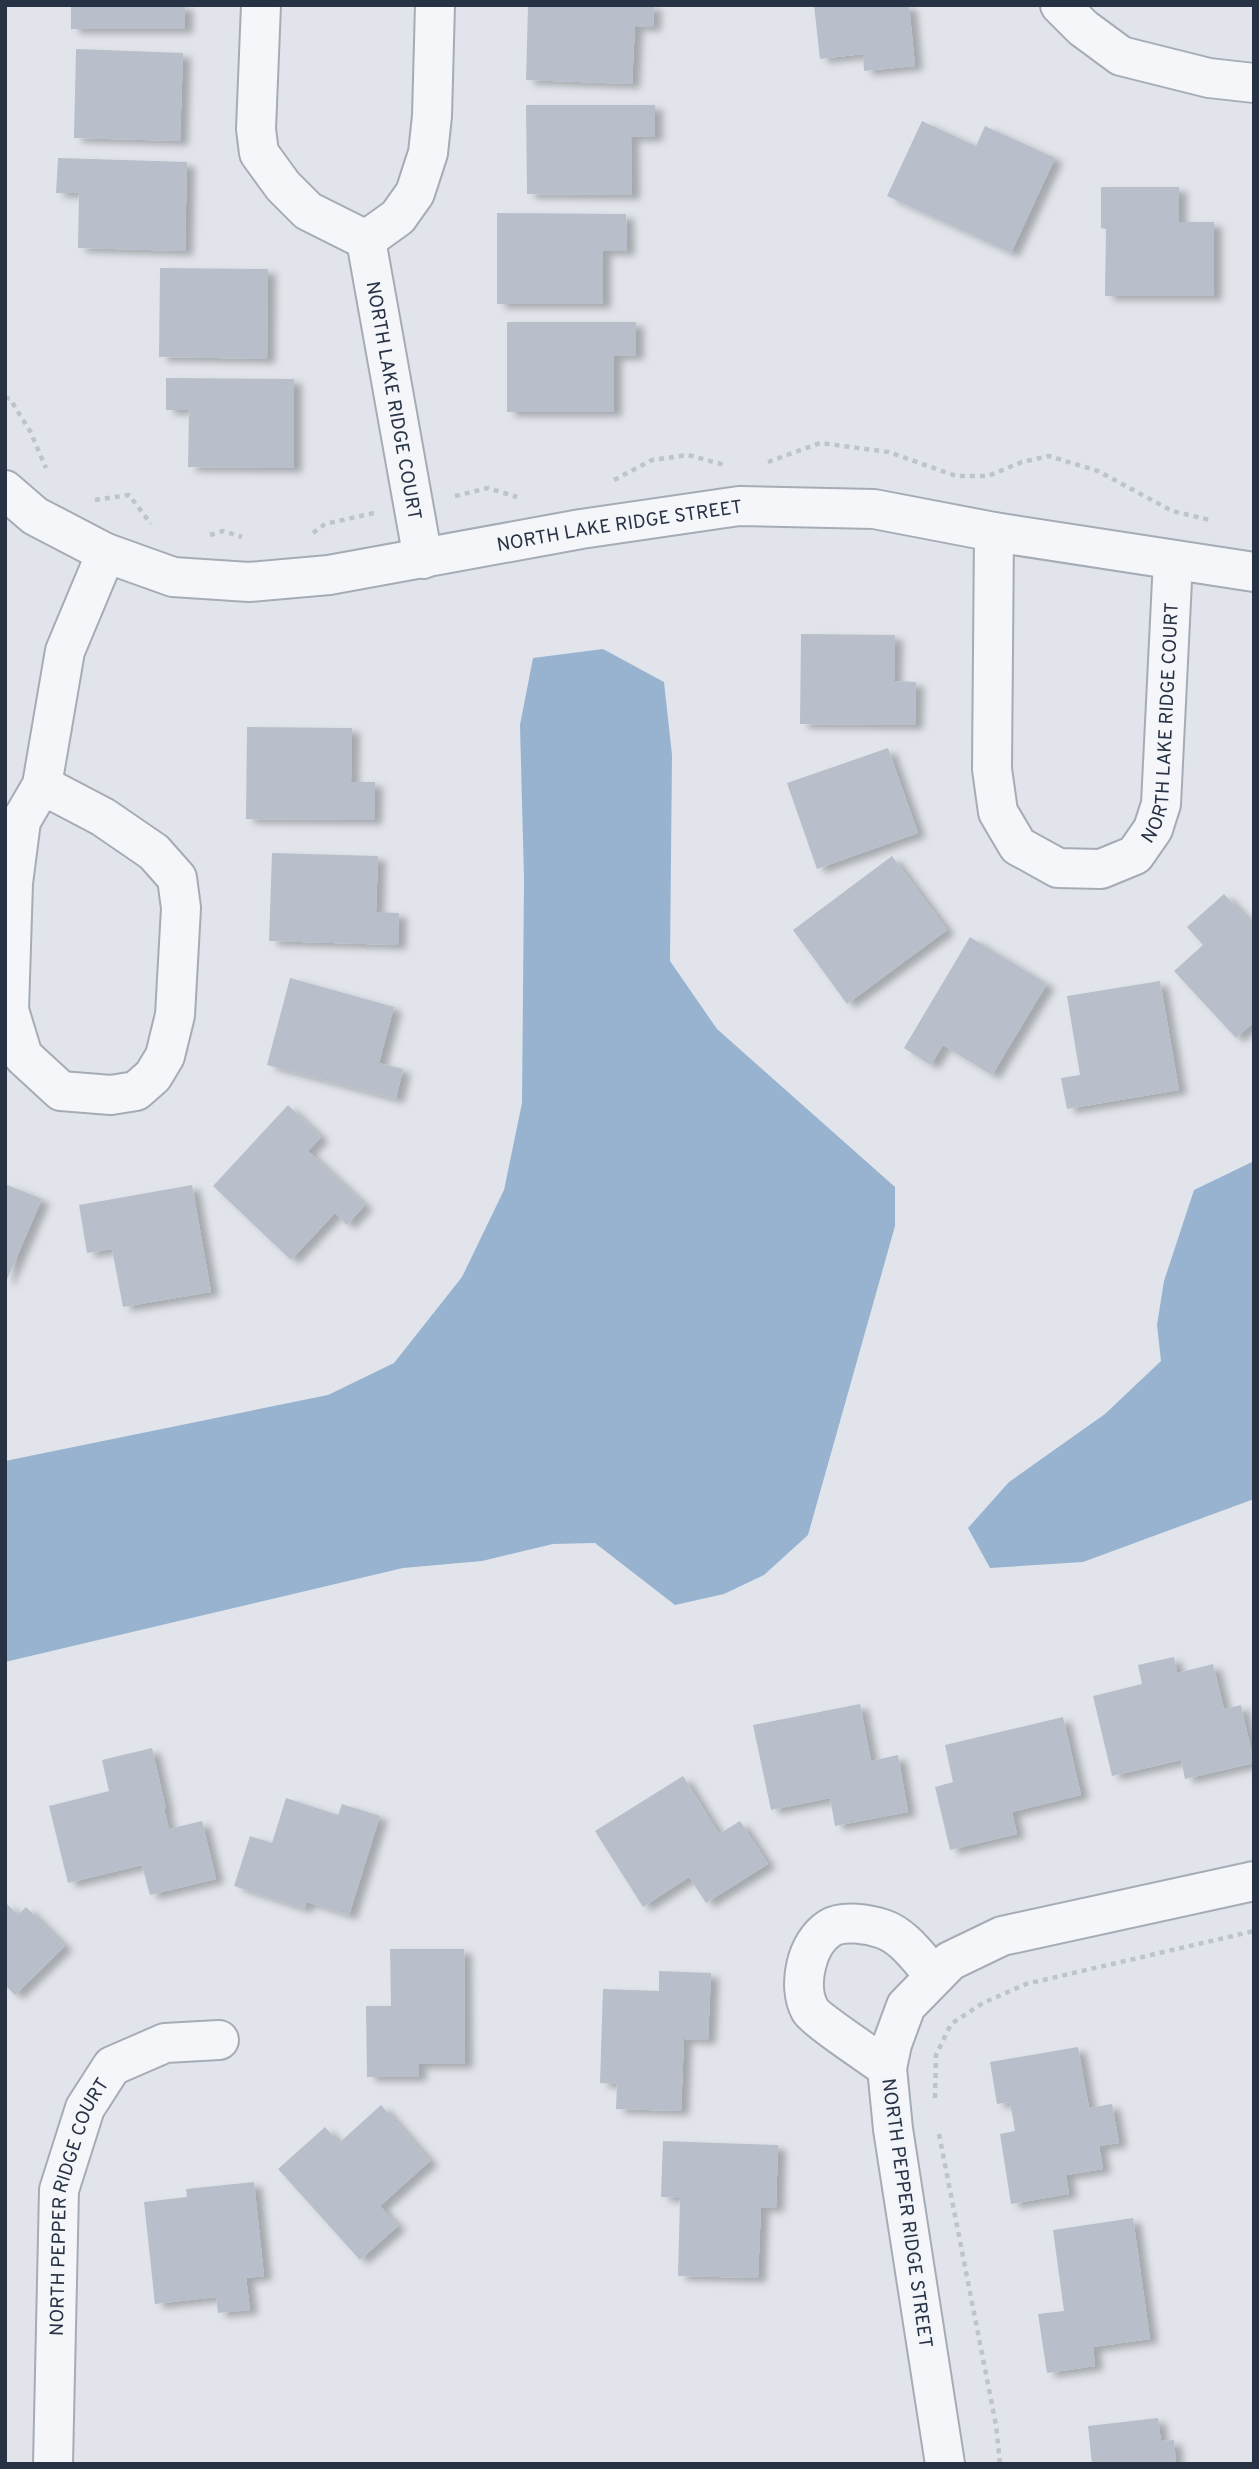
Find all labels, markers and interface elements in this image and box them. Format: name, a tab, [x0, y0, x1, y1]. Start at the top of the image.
street label: NORTH LAKE RIDGE COURT	[360, 279, 426, 522]
street label: NORTH LAKE RIDGE STREET	[495, 496, 744, 558]
street label: NORTH LAKE RIDGE COURT	[1137, 602, 1185, 849]
street label: NORTH PEPPER RIDGE COURT	[46, 2074, 115, 2336]
street label: NORTH PEPPER RIDGE STREET	[875, 2077, 937, 2350]

